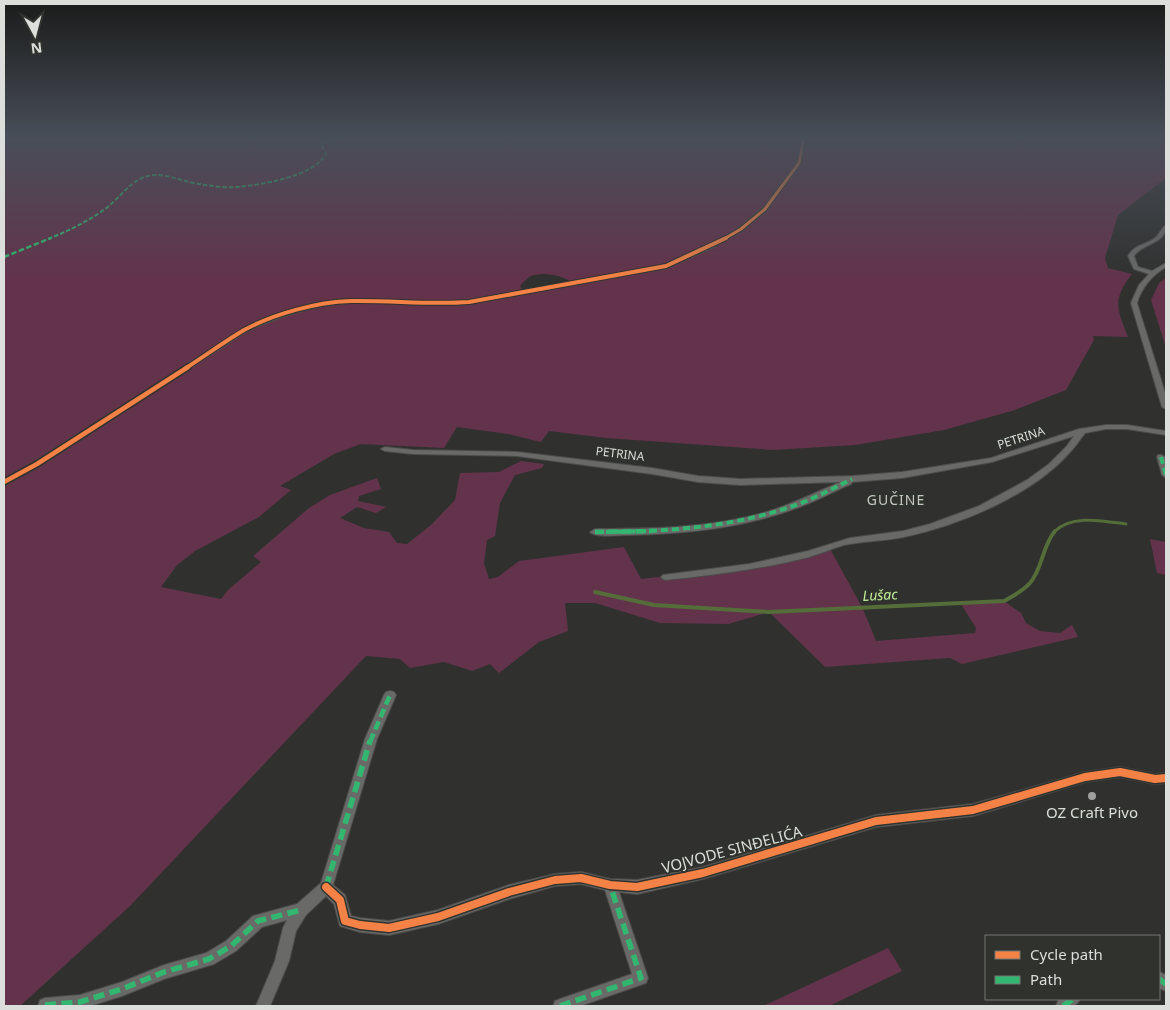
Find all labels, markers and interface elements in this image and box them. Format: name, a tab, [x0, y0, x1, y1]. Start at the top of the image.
north arrow	[10, 10, 60, 60]
text: N	[30, 38, 43, 59]
street label: PETRINA	[995, 422, 1047, 453]
street label: PETRINA	[595, 442, 646, 465]
district label: GUČINE	[867, 490, 925, 509]
water label: Lušac	[862, 584, 899, 605]
marker: OZ Craft Pivo	[1086, 790, 1098, 802]
place label: OZ Craft Pivo	[1046, 802, 1138, 822]
street label: VOJVODE SINĐELIĆA	[659, 821, 804, 877]
legend	[985, 935, 1160, 1000]
text: Cycle path	[1030, 944, 1103, 964]
text: Path	[1030, 969, 1062, 989]

